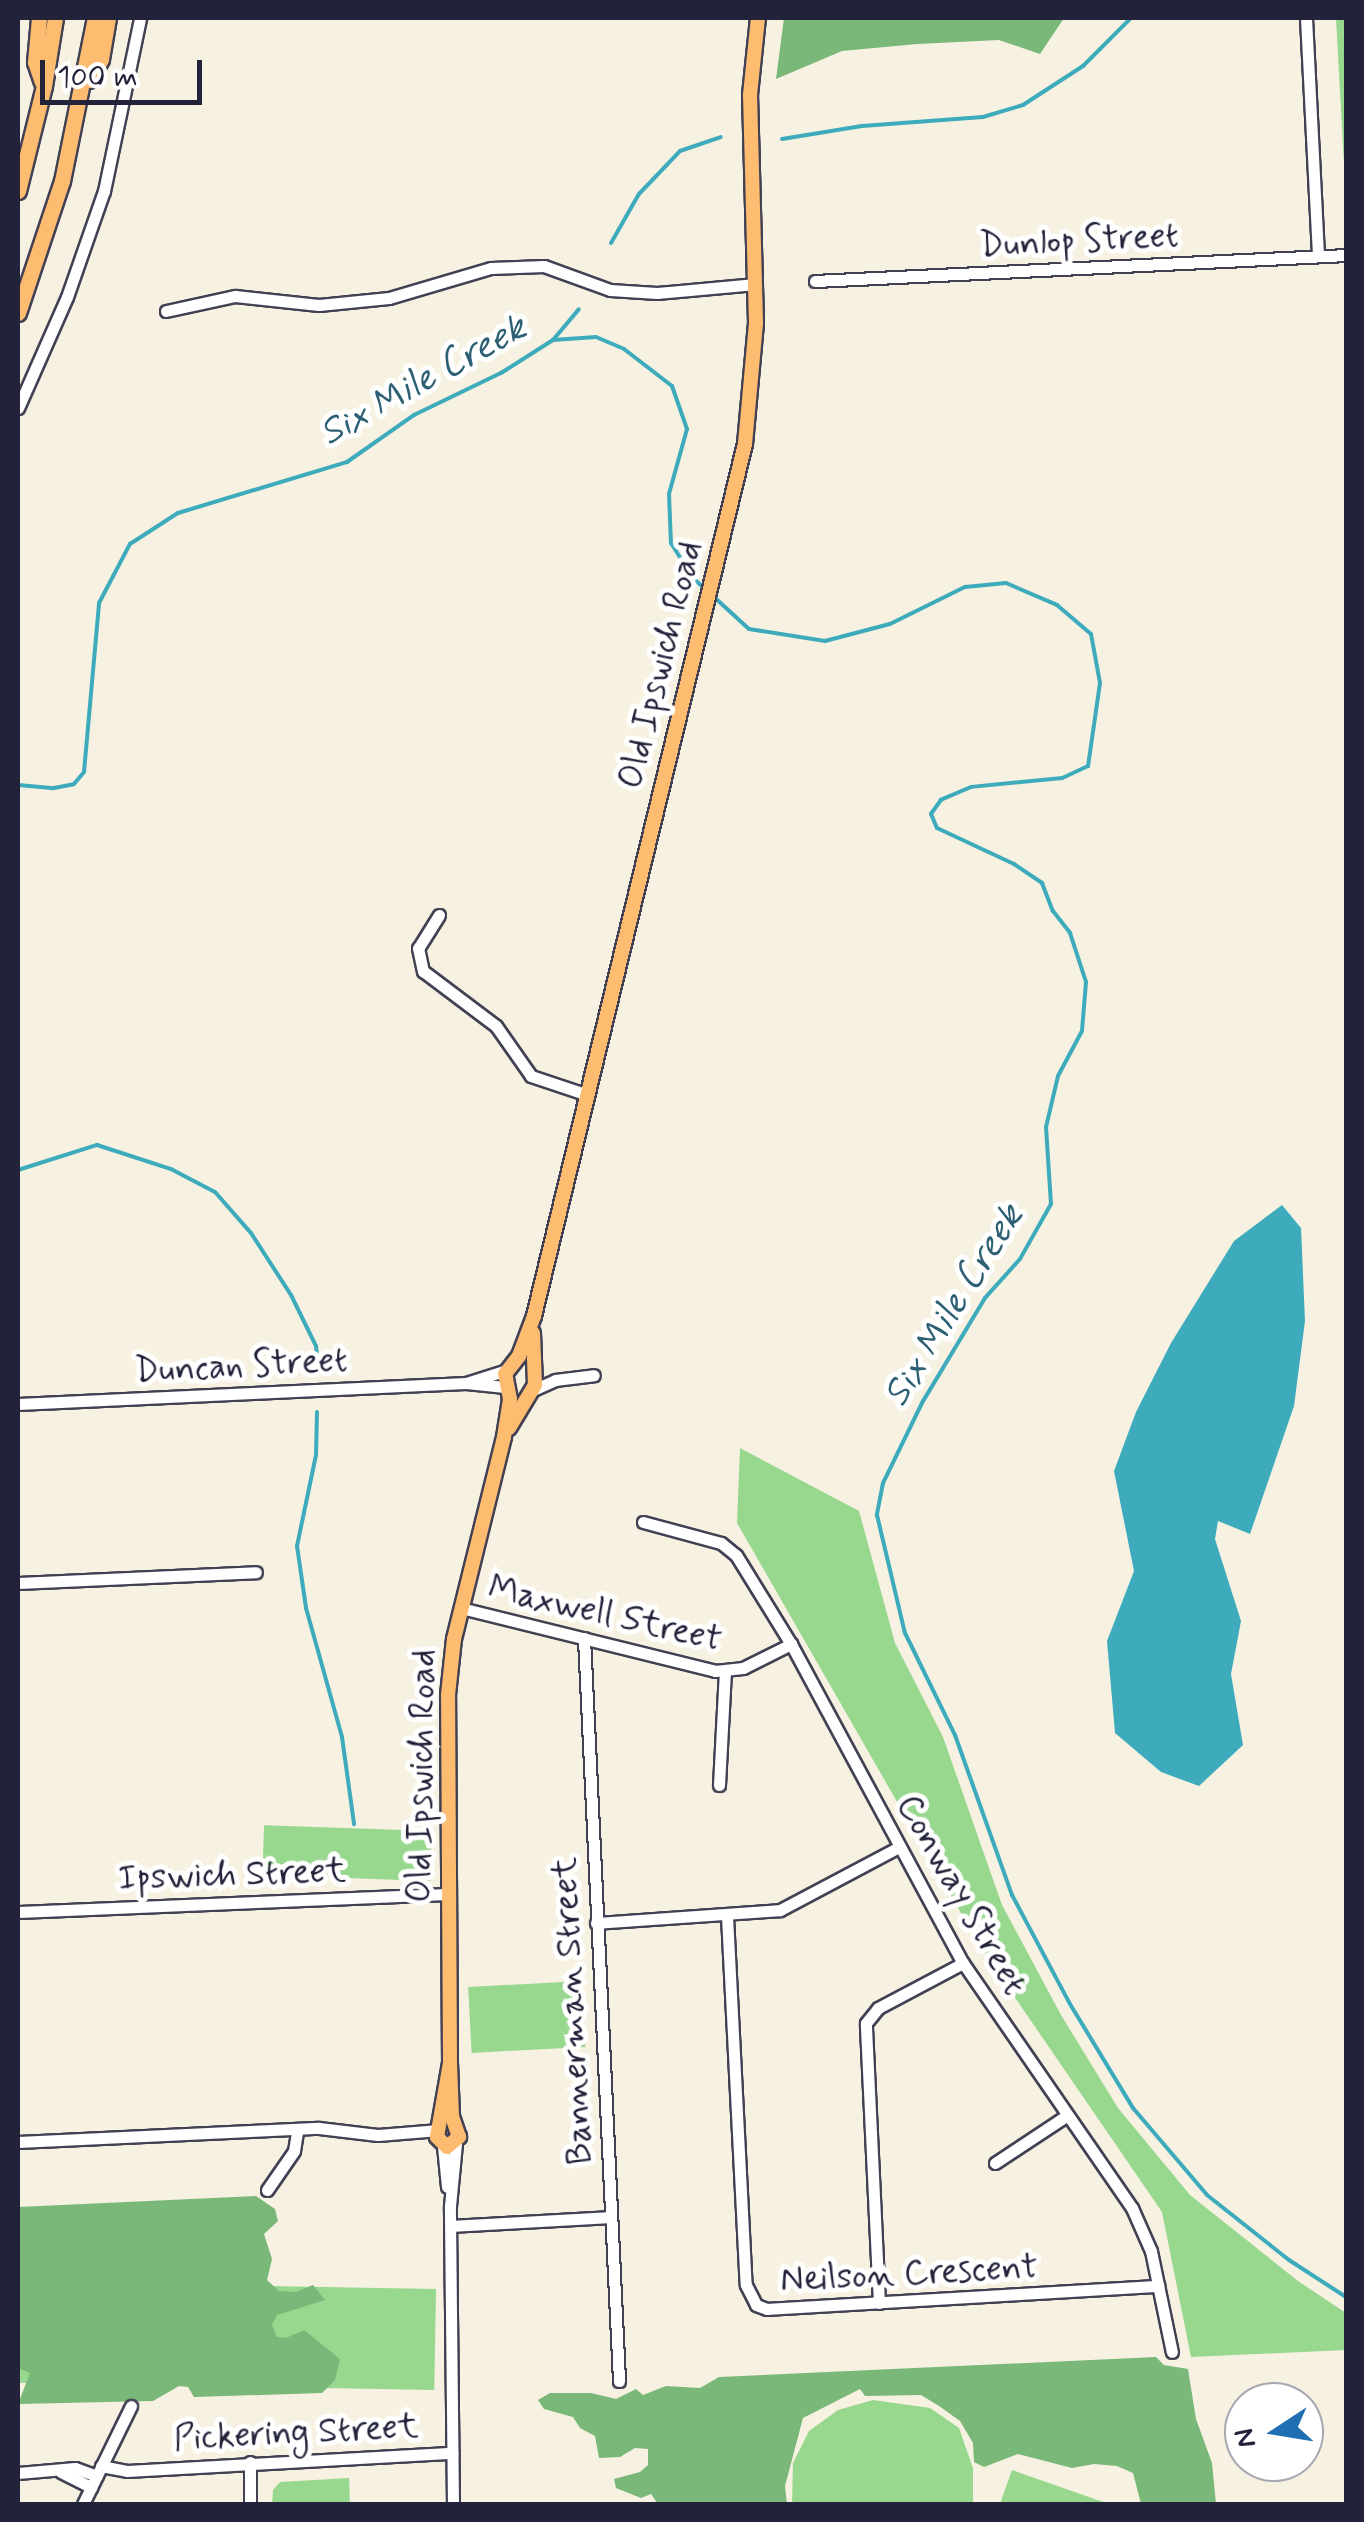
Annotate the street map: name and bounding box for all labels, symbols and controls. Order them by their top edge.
scale bar [45,40,208,102]
text: 100 m [57,58,138,97]
street label: Dunlop Street [975,215,1183,267]
water label: Six Mile Creek [310,304,536,458]
street label: Old Ipswich Road [610,535,712,795]
water label: Six Mile Creek [873,1195,1035,1417]
street label: Duncan Street [131,1339,351,1393]
street label: Maxwell Street [485,1567,725,1661]
street label: Old Ipswich Road [399,1647,445,1905]
street label: Conway Street [885,1785,1037,2005]
street label: Ipswich Street [117,1850,347,1900]
street label: Bannerman Street [544,1856,602,2166]
street label: Neilson Crescent [779,2246,1039,2302]
north arrow [1224,2382,1324,2482]
street label: Pickering Street [173,2406,419,2460]
text: N [1226,2425,1266,2451]

